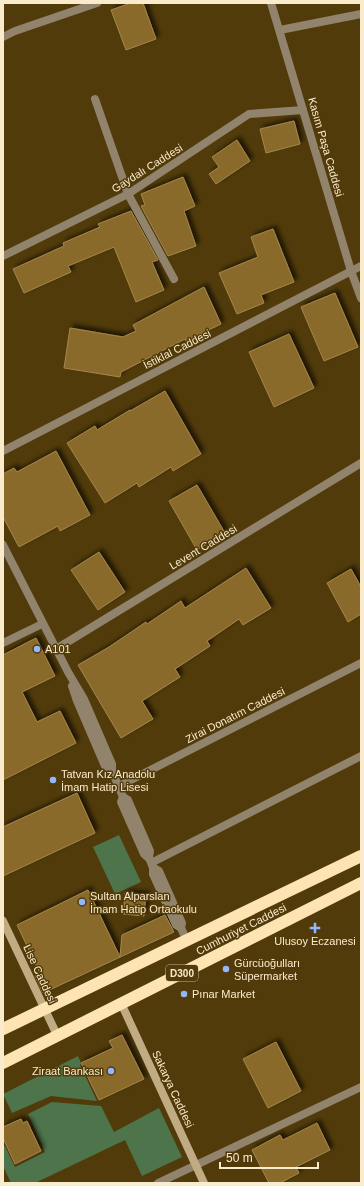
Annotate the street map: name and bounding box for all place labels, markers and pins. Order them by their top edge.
place label: A101 [45,643,71,655]
marker: A101 [32,644,42,654]
place label: Tatvan Kız Anadolu İmam Hatip Lisesi [61,768,155,793]
marker: Tatvan Kız Anadolu İmam Hatip Lisesi [48,775,58,785]
place label: Sultan Alparslan İmam Hatip Ortaokulu [90,890,197,915]
marker: Sultan Alparslan İmam Hatip Ortaokulu [77,897,87,907]
marker: Ulusoy Eczanesi [310,923,320,933]
place label: Ulusoy Eczanesi [274,935,356,947]
place label: Gürcüoğulları Süpermarket [234,957,300,982]
marker: Gürcüoğulları Süpermarket [221,964,231,974]
place label: Pınar Market [192,988,255,1000]
marker: Pınar Market [179,989,189,999]
place label: Ziraat Bankası [32,1065,103,1077]
marker: Ziraat Bankası [106,1066,116,1076]

